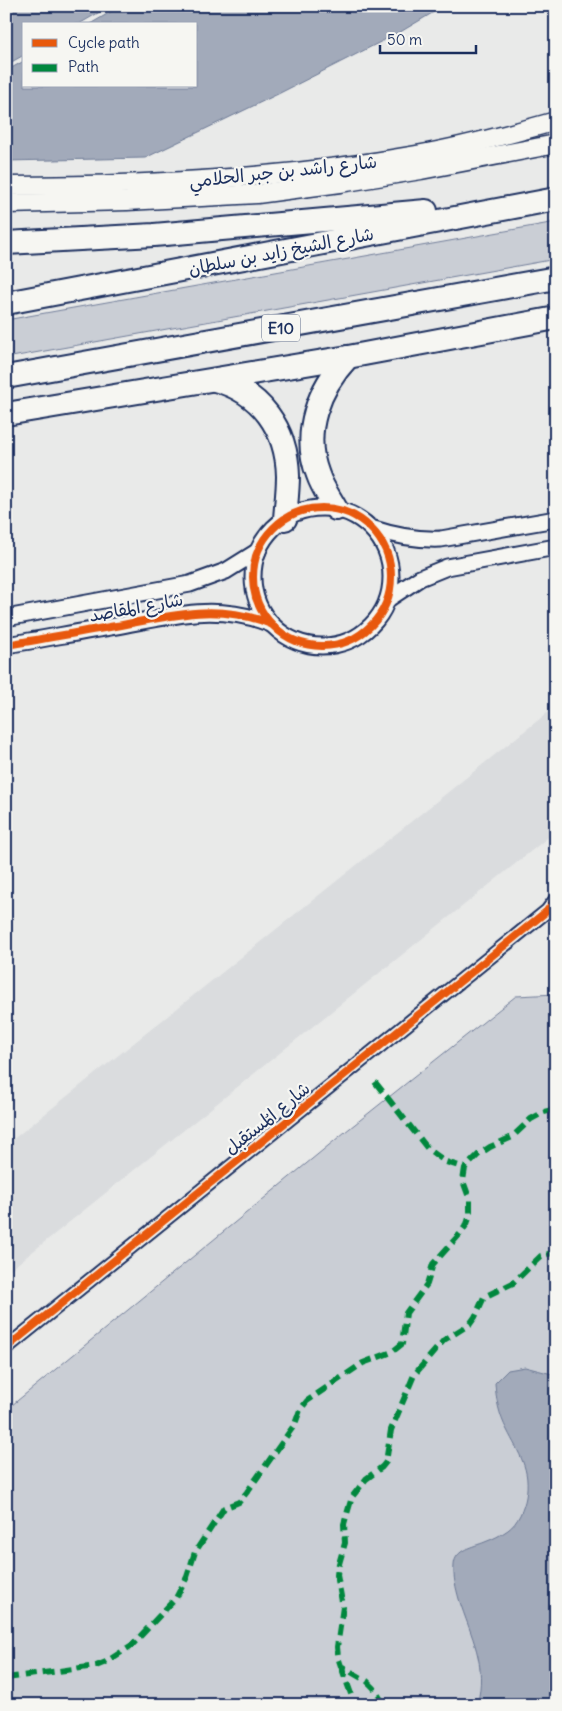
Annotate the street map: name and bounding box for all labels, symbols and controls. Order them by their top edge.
legend [22,22,198,88]
scale bar [380,22,476,54]
text: 50 m [387,30,422,49]
text: Cycle path [68,33,140,52]
text: Path [68,57,99,76]
street label: شارع راشد بن جبر الحلامي [188,150,379,197]
street label: شارع الشيخ زايد بن سلطان [186,222,376,281]
road number: E10 [262,314,300,342]
street label: شارع المقاصد [87,587,185,628]
street label: شارع المُستقبل [219,1076,315,1160]

